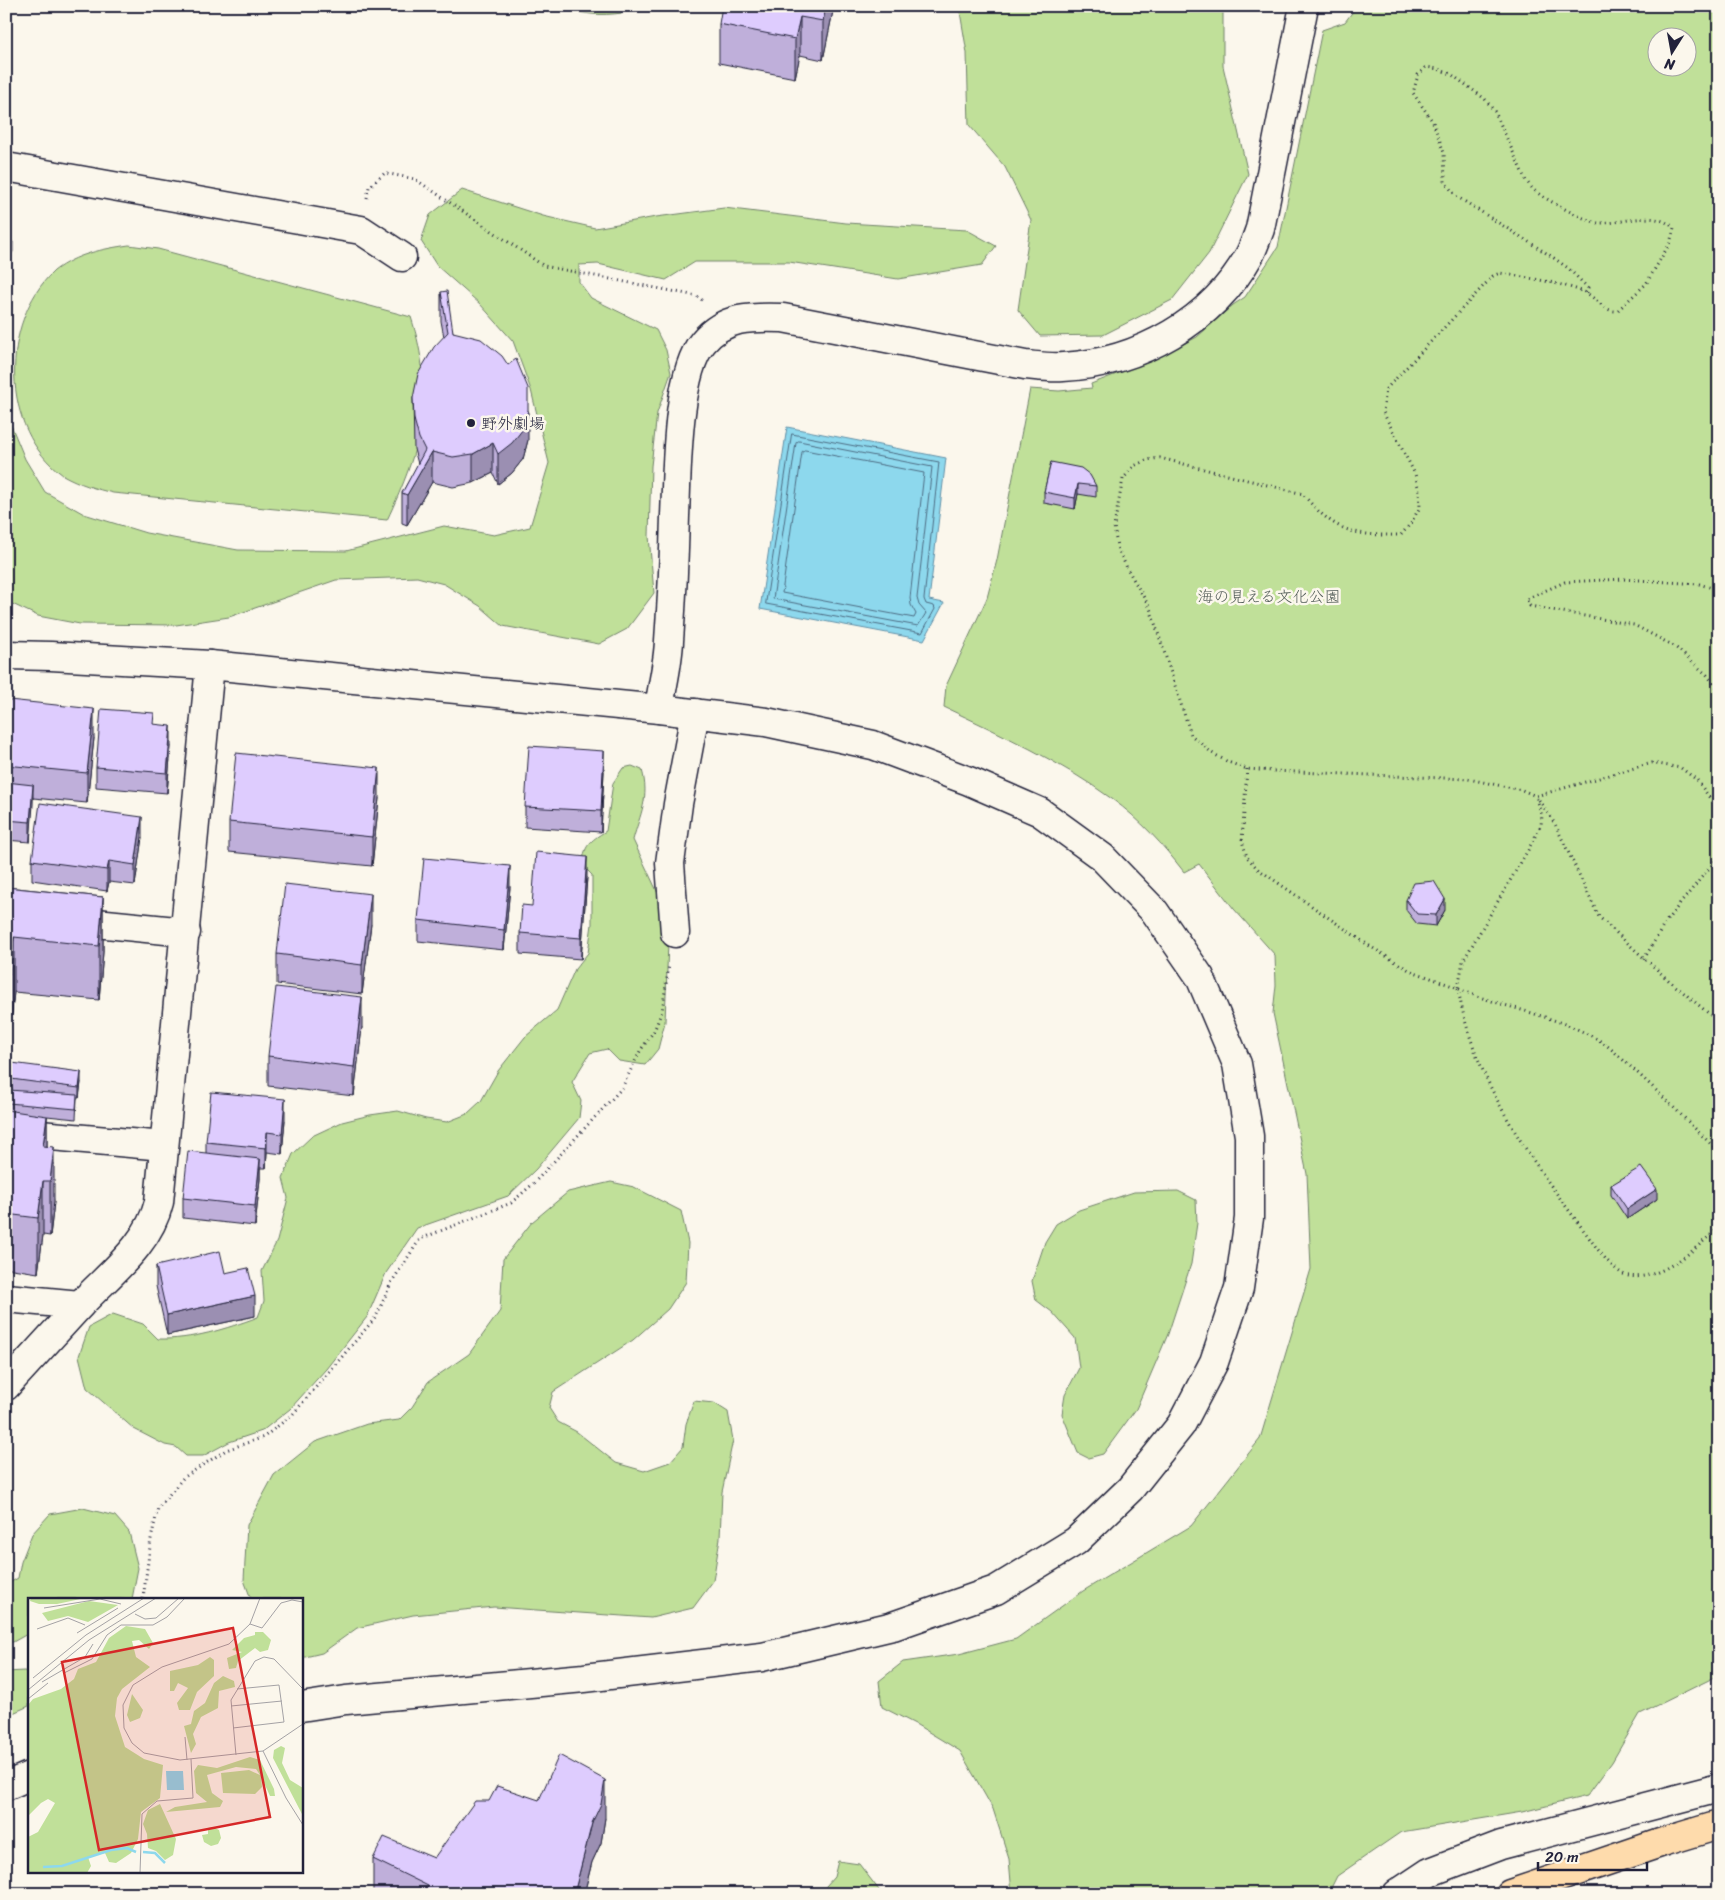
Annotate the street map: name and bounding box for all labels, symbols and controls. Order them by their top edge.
north arrow [1648,28,1698,78]
text: N [1662,51,1678,78]
place label: 野外劇場 [481,409,545,438]
marker: 野外劇場 [465,417,477,429]
park label: 海の見える文化公園 [1197,582,1341,611]
inset map [28,1598,302,1872]
scale bar [1538,1840,1646,1872]
text: 20 m [1545,1844,1579,1870]

